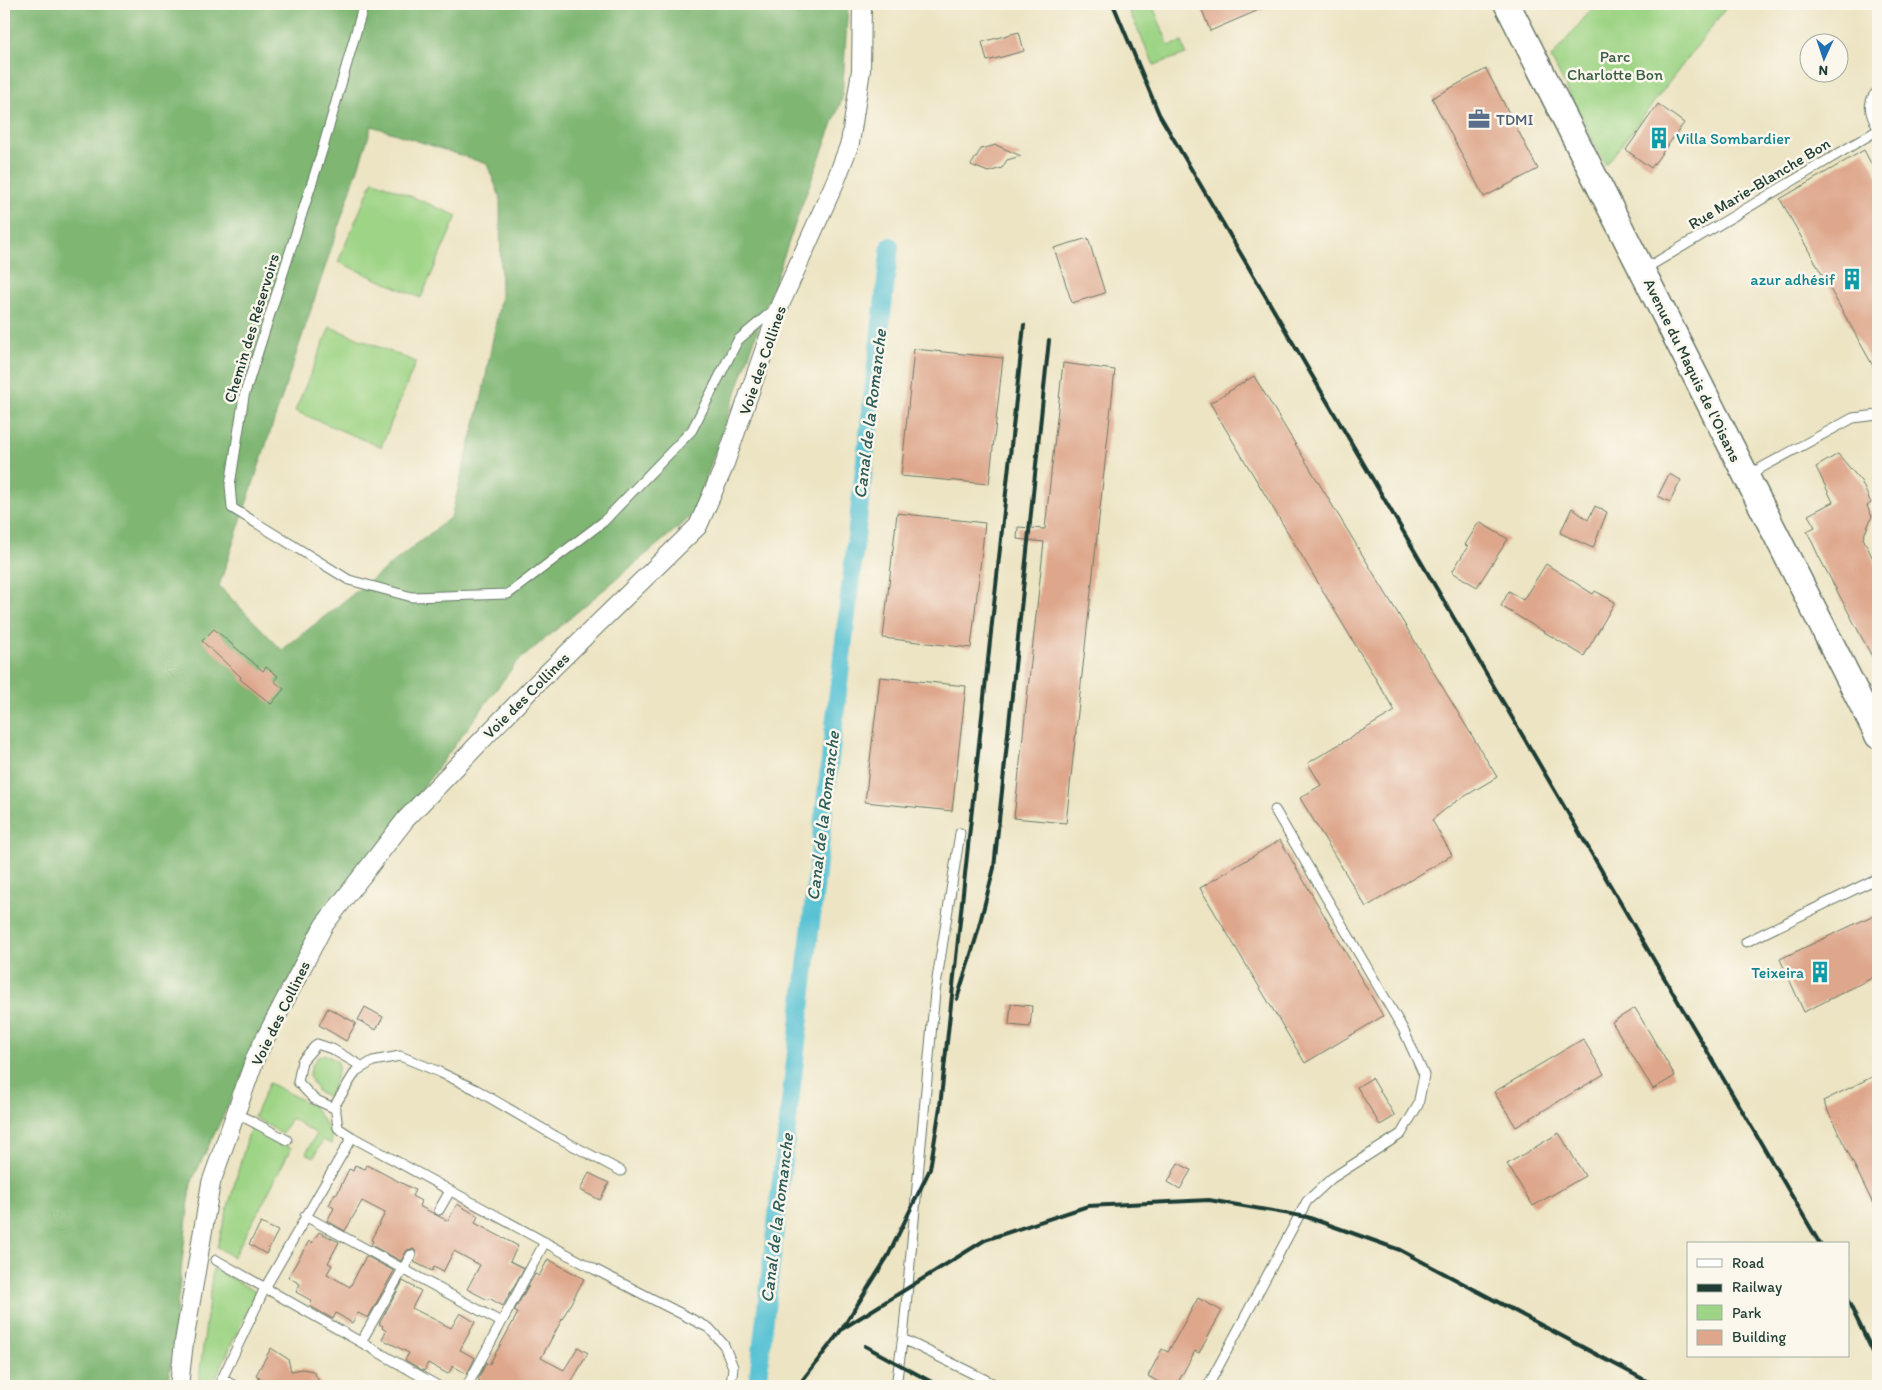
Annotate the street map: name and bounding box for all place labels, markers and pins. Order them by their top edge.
office icon: TDMI [1466,106,1492,132]
place label: TDMI [1496,110,1534,129]
building icon: Villa Sombardier [1646,125,1672,151]
place label: Villa Sombardier [1676,129,1791,148]
building icon: azur adhésif [1839,266,1865,292]
place label: azur adhésif [1750,270,1836,289]
building icon: Teixeira [1807,959,1833,985]
place label: Teixeira [1751,963,1804,982]

